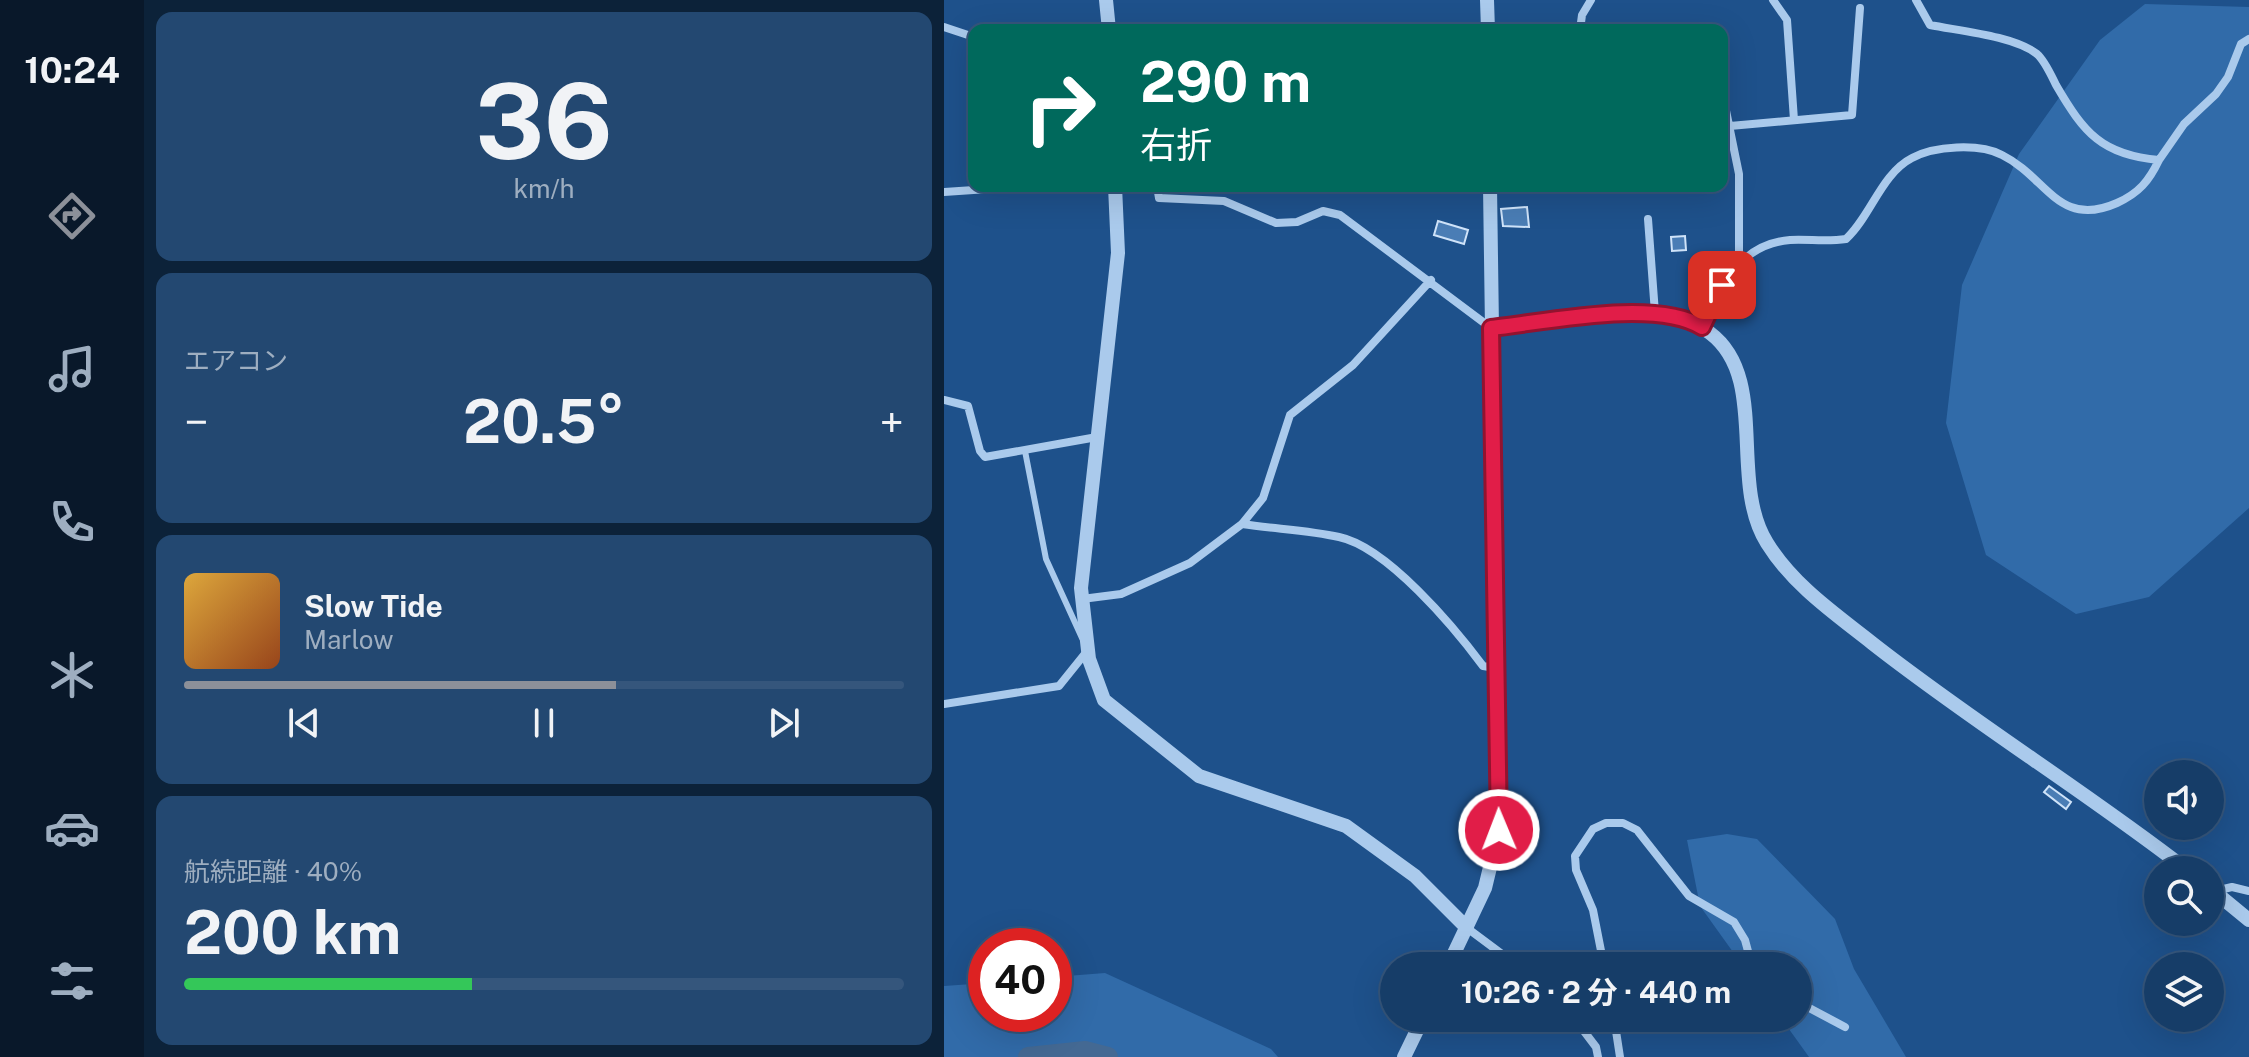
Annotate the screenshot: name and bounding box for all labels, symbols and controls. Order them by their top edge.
text: 10:24 [24,49,120,91]
text: 290 m [1140,49,1311,115]
icon: right [1008,56,1112,160]
text: 36 [475,60,613,182]
text: 右折 [1140,124,1212,166]
text: km/h [513,173,575,204]
icon: directions [44,188,100,244]
pin [1688,251,1756,319]
icon: arrive [1700,263,1744,307]
icon: music [44,341,100,397]
text: エアコン [184,345,288,376]
text: 20.5° [463,386,625,457]
text: − [184,396,208,448]
text: + [880,396,904,448]
icon: phone [44,494,100,550]
text: Slow Tide [304,588,443,624]
text: Marlow [304,624,394,655]
icon: climate [44,647,100,703]
icon: previous [282,701,326,745]
icon: pause [522,701,566,745]
icon: next [762,701,806,745]
map controls [2144,760,2224,1032]
button: sound [2144,760,2224,840]
position arrow [1457,788,1541,872]
icon: car [44,800,100,856]
text: 航続距離 · 40% [184,856,362,887]
button: search [2144,856,2224,936]
text: 200 km [184,897,401,968]
speed limit sign: 40 [968,928,1072,1032]
button: layers [2144,952,2224,1032]
icon: filters [44,953,100,1009]
text: 10:26 · 2 分 · 440 m [1461,974,1731,1010]

